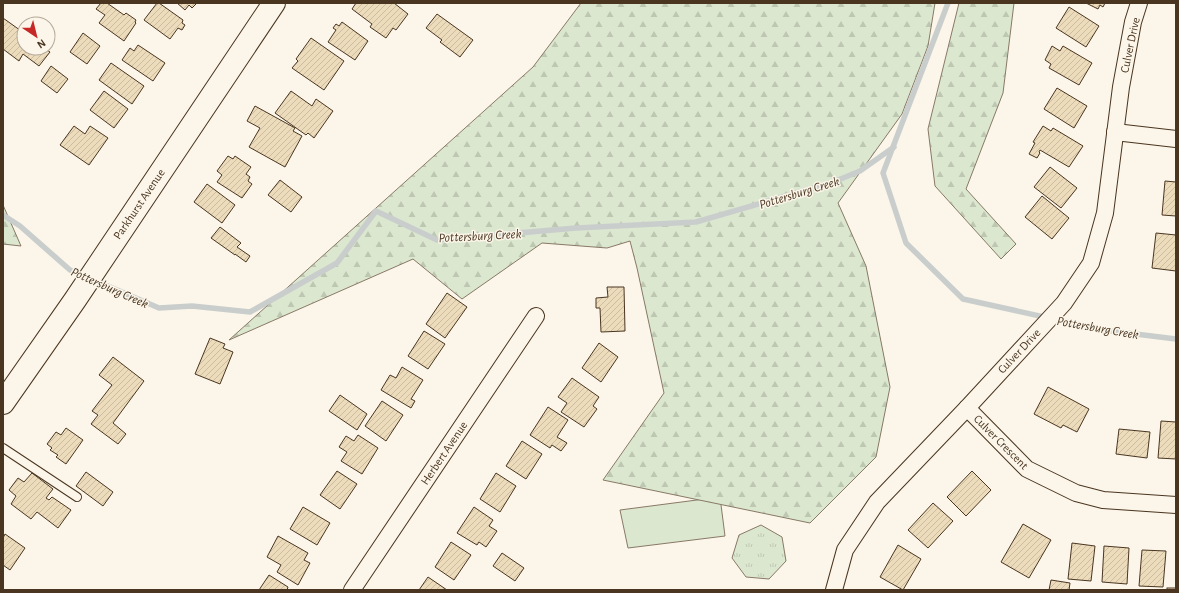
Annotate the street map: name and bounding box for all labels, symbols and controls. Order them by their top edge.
north arrow [16,16,56,56]
street label: Culver Drive [1118,16,1142,74]
text: N [35,37,48,50]
street label: Parkhurst Avenue [111,167,167,241]
water label: Pottersburg Creek [758,175,841,212]
water label: Pottersburg Creek [438,228,522,245]
water label: Pottersburg Creek [69,266,150,311]
water label: Pottersburg Creek [1056,315,1140,342]
street label: Culver Drive [995,326,1043,376]
street label: Culver Crescent [971,412,1031,472]
street label: Herbert Avenue [418,419,470,487]

